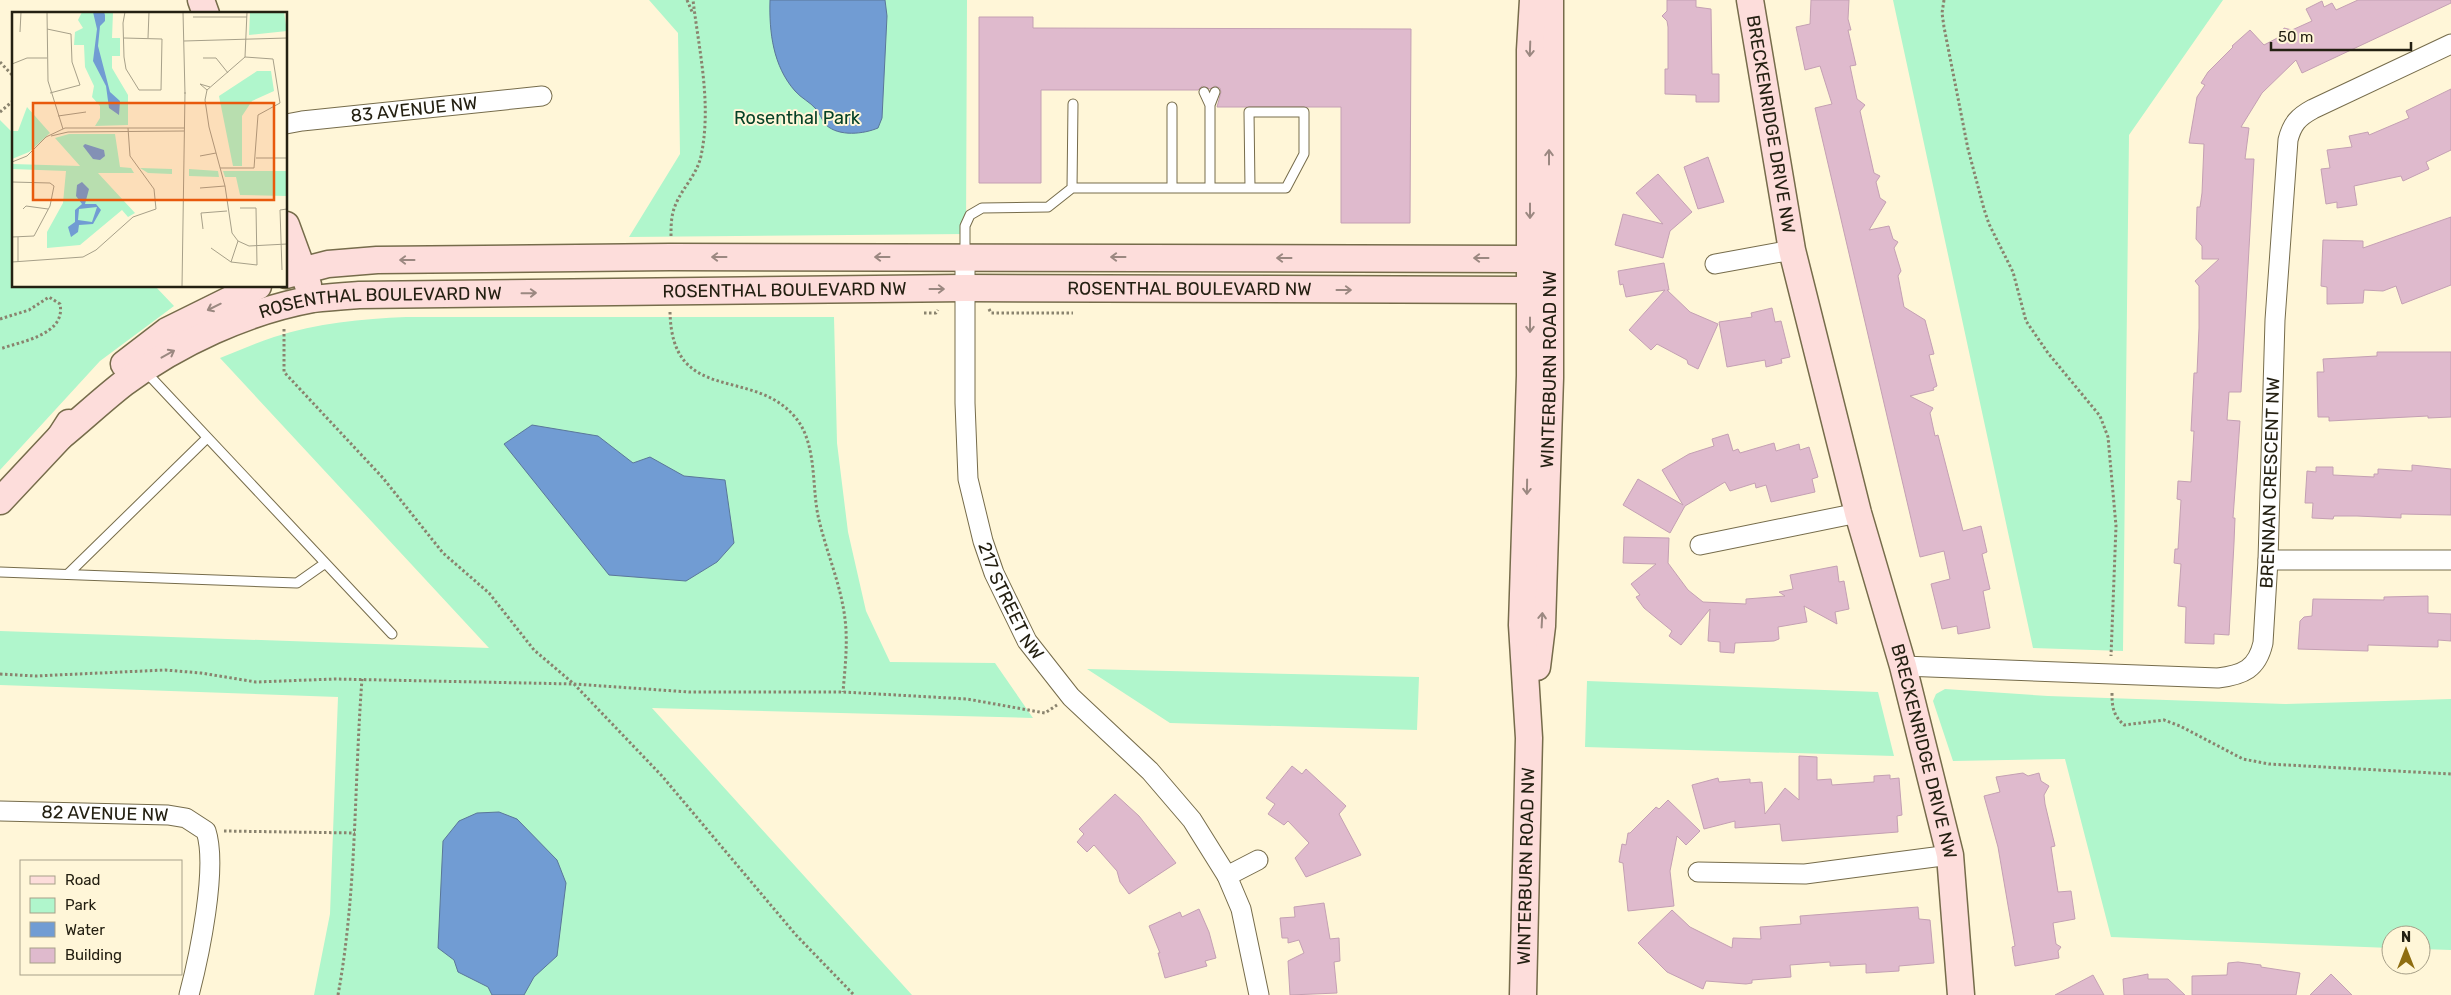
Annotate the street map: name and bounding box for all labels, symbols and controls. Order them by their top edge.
inset map [12,12,288,288]
street label: BRECKENRIDGE DRIVE NW [1742,14,1800,235]
scale bar [2271,20,2411,52]
text: 50 m [2278,28,2313,46]
one-way arrow [1526,40,1535,56]
street label: 83 AVENUE NW [350,92,479,127]
park label: Rosenthal Park [734,107,861,129]
one-way arrow [1544,150,1554,166]
one-way arrow [1525,202,1535,219]
one-way arrow [711,252,728,262]
one-way arrow [874,252,890,262]
one-way arrow [1110,252,1126,262]
one-way arrow [1276,253,1292,263]
one-way arrow [1474,253,1490,263]
one-way arrow [400,255,416,265]
street label: WINTERBURN ROAD NW [1536,270,1561,469]
street label: ROSENTHAL BOULEVARD NW [1067,277,1312,300]
street label: ROSENTHAL BOULEVARD NW [662,278,907,302]
street label: ROSENTHAL BOULEVARD NW [256,282,502,323]
one-way arrow [928,284,945,294]
one-way arrow [1336,285,1352,295]
one-way arrow [521,288,537,298]
one-way arrow [207,303,222,312]
one-way arrow [1525,316,1535,333]
one-way arrow [160,349,175,359]
street label: BRENNAN CRESCENT NW [2255,377,2284,589]
one-way arrow [1523,479,1532,495]
street label: 217 STREET NW [973,539,1049,664]
one-way arrow [1537,612,1547,628]
street label: BRECKENRIDGE DRIVE NW [1886,641,1962,861]
street label: WINTERBURN ROAD NW [1513,767,1539,965]
street label: 82 AVENUE NW [41,801,169,826]
legend [20,860,182,975]
text: Road [65,871,101,889]
text: Park [65,896,96,914]
text: Water [65,921,105,939]
north arrow [2381,925,2431,975]
text: N [2401,929,2411,946]
text: Building [65,946,122,964]

